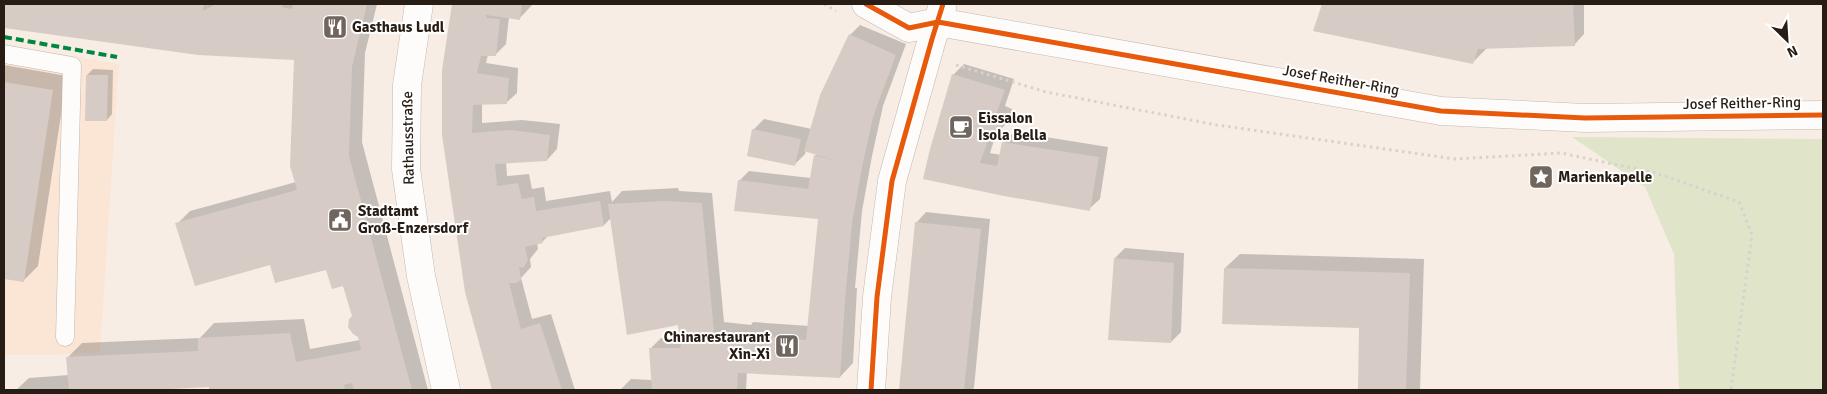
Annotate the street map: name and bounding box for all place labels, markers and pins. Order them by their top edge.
restaurant icon: Gasthaus Ludl [322,14,348,40]
place label: Gasthaus Ludl [352,18,445,36]
place label: Eissalon Isola Bella [978,109,1047,144]
cafe icon: Eissalon Isola Bella [948,114,974,140]
place icon: Marienkapelle [1528,164,1554,190]
place label: Marienkapelle [1558,168,1652,186]
place label: Stadtamt Groß-Enzersdorf [358,202,470,237]
public building icon: Stadtamt Groß-Enzersdorf [327,207,353,233]
place label: Chinarestaurant Xin-Xi [664,328,770,363]
restaurant icon: Chinarestaurant Xin-Xi [774,333,800,359]

